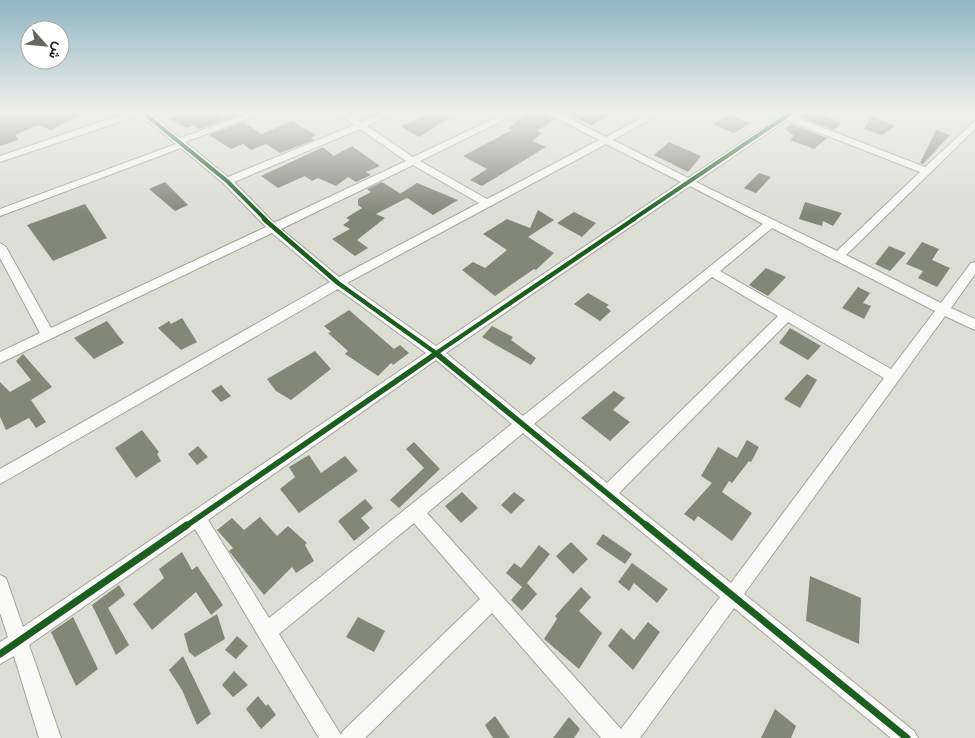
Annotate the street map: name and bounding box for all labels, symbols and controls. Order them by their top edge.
north arrow [20,20,70,70]
text: ش [45,39,68,63]

